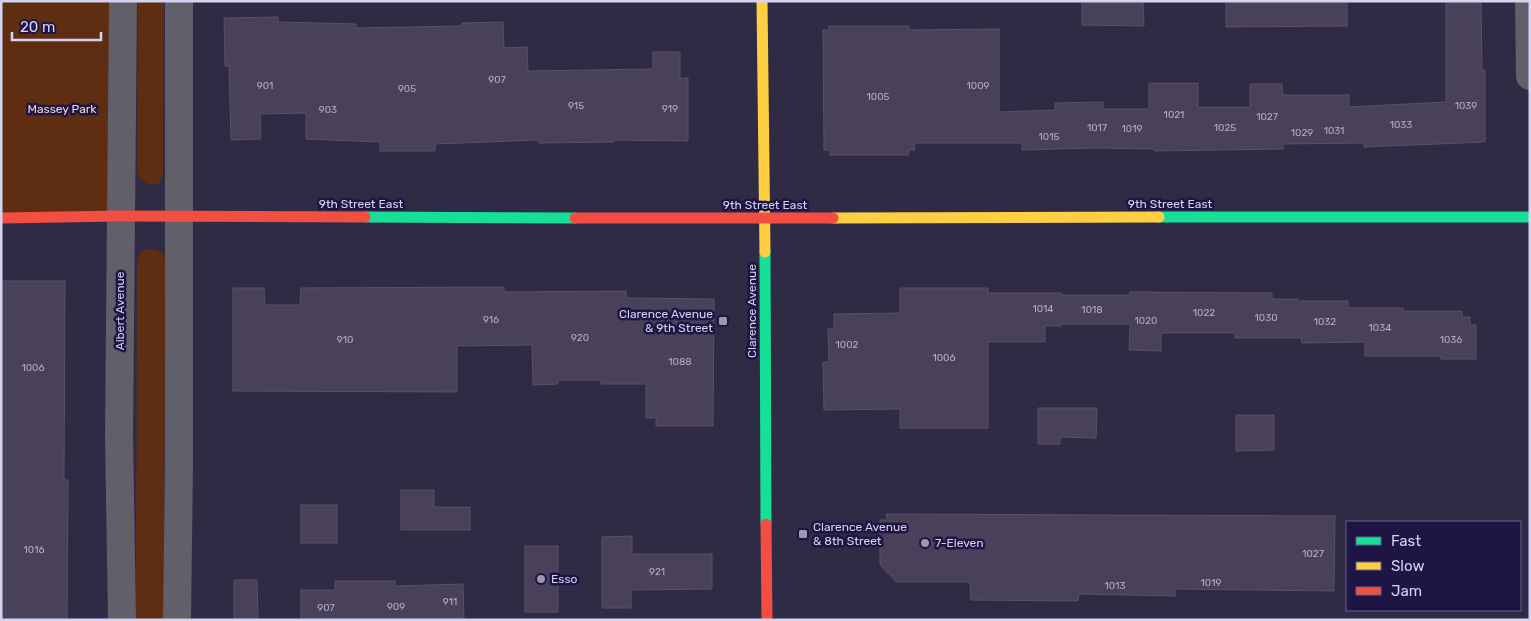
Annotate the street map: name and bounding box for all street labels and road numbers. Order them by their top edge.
street label: 9th Street East [319,197,404,211]
street label: 9th Street East [1128,197,1213,211]
street label: 9th Street East [723,198,808,212]
street label: Clarence Avenue [745,264,759,358]
street label: Albert Avenue [113,271,127,350]

